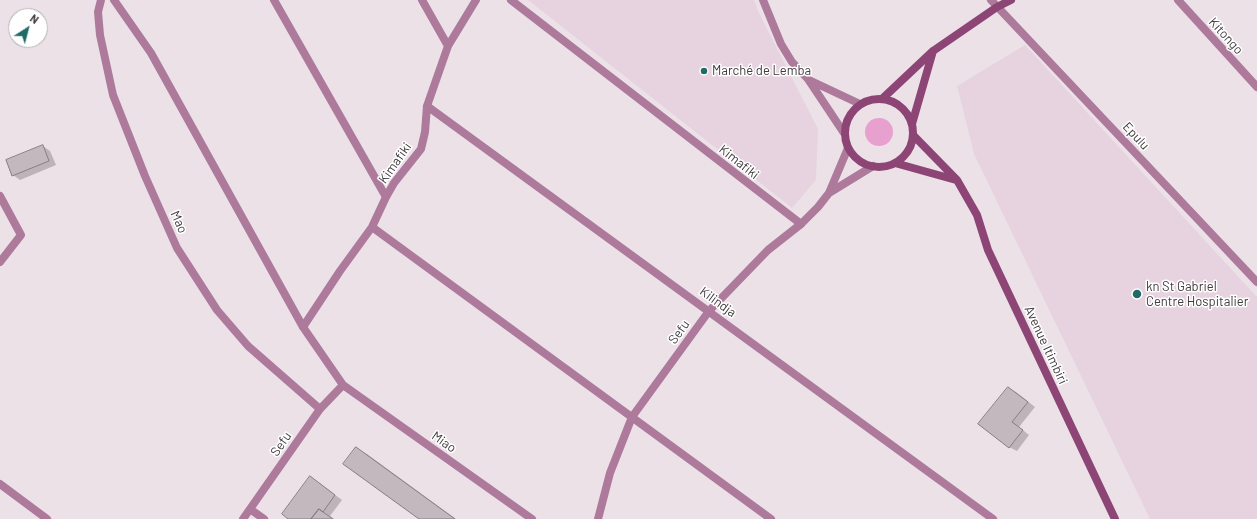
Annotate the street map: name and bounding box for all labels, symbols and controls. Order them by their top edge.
north arrow [8,8,48,48]
text: N [28,11,42,26]
street label: Kitongo [1206,14,1246,58]
place label: Marché de Lemba [712,63,811,79]
marker: Marché de Lemba [699,66,709,76]
street label: Epulu [1119,119,1153,153]
street label: Kimafiki [375,140,415,186]
street label: Kimafiki [716,142,762,182]
street label: Mao [167,208,191,236]
place label: kn St Gabriel Centre Hospitalier [1146,279,1248,310]
street label: Kilindja [697,284,739,320]
marker: kn St Gabriel Centre Hospitalier [1131,288,1143,300]
street label: Avenue Itimbiri [1021,303,1071,387]
street label: Sefu [665,317,693,347]
street label: Miao [429,428,459,456]
street label: Sefu [267,429,295,459]

